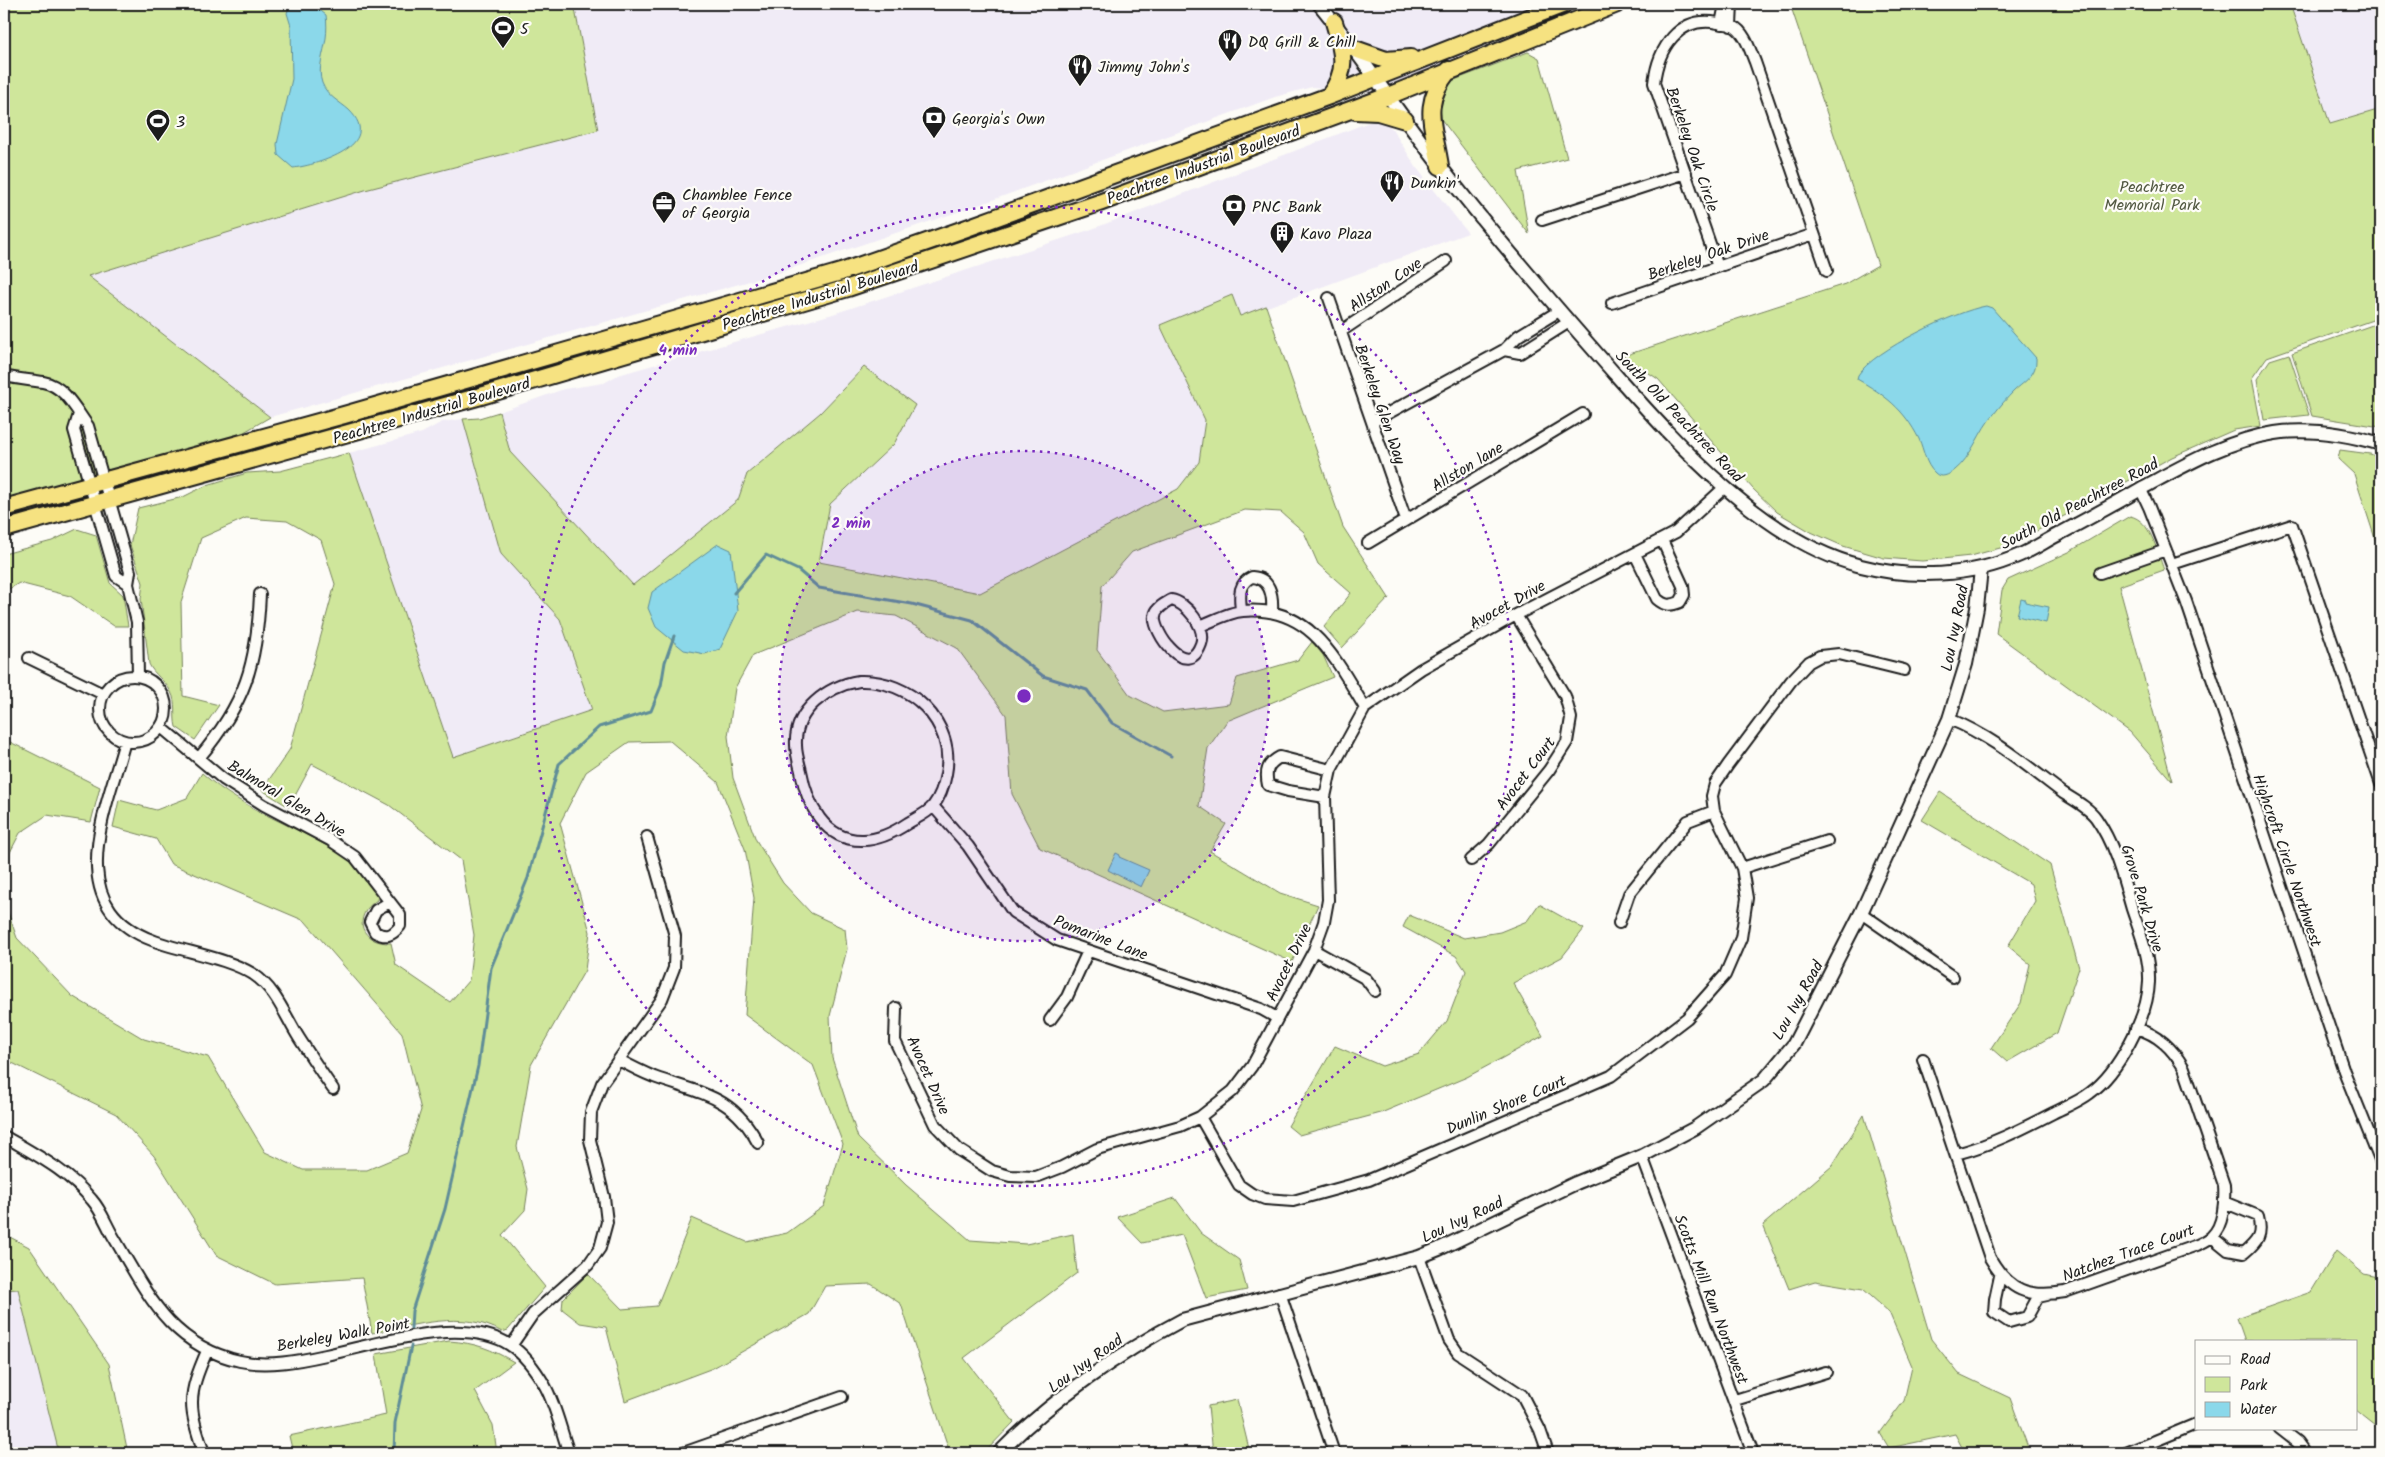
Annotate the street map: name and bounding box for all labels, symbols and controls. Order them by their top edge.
sports icon: 5 [490,15,516,49]
place label: 5 [520,17,530,42]
restaurant icon: DQ Grill & Chill [1217,28,1243,62]
place label: DQ Grill & Chill [1248,30,1356,55]
restaurant icon: Jimmy John's [1067,53,1093,87]
place label: Jimmy John's [1098,55,1190,80]
street label: Berkeley Oak Circle [1659,84,1725,215]
bank icon: Georgia's Own [921,105,947,139]
place label: Georgia's Own [952,107,1045,132]
sports icon: 3 [145,108,171,142]
place label: 3 [176,110,185,135]
street label: Peachtree Industrial Boulevard [1103,118,1305,212]
restaurant icon: Dunkin' [1379,169,1405,203]
place label: Dunkin' [1410,171,1459,196]
park label: Peachtree Memorial Park [2104,175,2200,218]
place label: Chamblee Fence of Georgia [682,183,792,226]
office icon: Chamblee Fence of Georgia [651,190,677,224]
bank icon: PNC Bank [1221,193,1247,227]
place label: PNC Bank [1252,195,1322,220]
building icon: Kavo Plaza [1269,220,1295,254]
place label: Kavo Plaza [1300,222,1372,247]
street label: Berkeley Oak Drive [1644,223,1773,288]
street label: Allston Cove [1344,252,1427,319]
street label: Peachtree Industrial Boulevard [719,254,923,338]
text: 4 min [659,339,697,363]
street label: Berkeley Glen Way [1347,341,1412,468]
street label: South Old Peachtree Road [1609,345,1750,490]
street label: Peachtree Industrial Boulevard [330,371,534,452]
street label: Allston lane [1427,436,1508,499]
street label: South Old Peachtree Road [1996,451,2164,557]
text: 2 min [831,512,871,536]
street label: Avocet Drive [1465,574,1551,637]
street label: Lou Ivy Road [1935,582,1976,674]
centre of rings [1015,687,1033,705]
street label: Avocet Court [1490,731,1563,816]
street label: Balmoral Glen Drive [222,754,350,844]
street label: Highcroft Circle Northwest [2245,771,2328,951]
street label: Grove Park Drive [2113,841,2170,955]
street label: Pomarine Lane [1050,909,1151,968]
street label: Avocet Drive [1260,919,1319,1006]
street label: Lou Ivy Road [1766,955,1831,1045]
street label: Avocet Drive [899,1032,956,1119]
street label: Dunlin Shore Court [1443,1068,1571,1142]
street label: Lou Ivy Road [1418,1190,1509,1250]
street label: Scotts Mill Run Northwest [1667,1211,1755,1389]
street label: Natchez Trace Court [2059,1218,2199,1289]
street label: Berkeley Walk Point [275,1311,413,1359]
street label: Lou Ivy Road [1043,1328,1130,1400]
legend [2195,1340,2358,1430]
text: Road [2240,1348,2271,1372]
text: Park [2240,1374,2268,1398]
text: Water [2240,1398,2277,1422]

